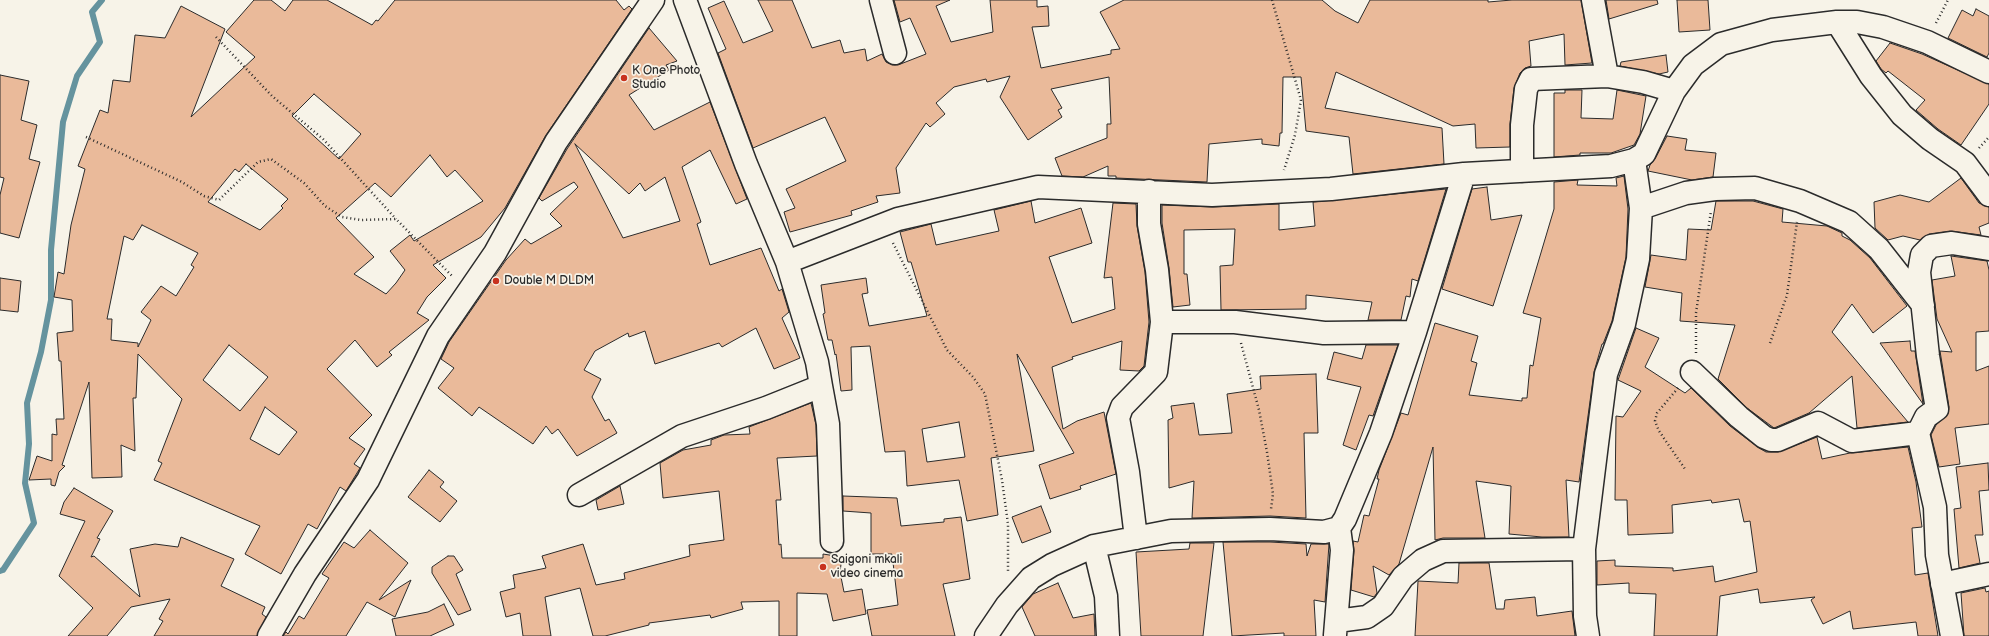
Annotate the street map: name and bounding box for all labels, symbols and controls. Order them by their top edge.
place label: K One Photo Studio [632,64,700,92]
marker: K One Photo Studio [619,73,629,83]
place label: Double M DLDM [504,274,594,288]
marker: Double M DLDM [491,276,501,286]
place label: Saigoni mkali video cinema [831,553,903,581]
marker: Saigoni mkali video cinema [818,562,828,572]

